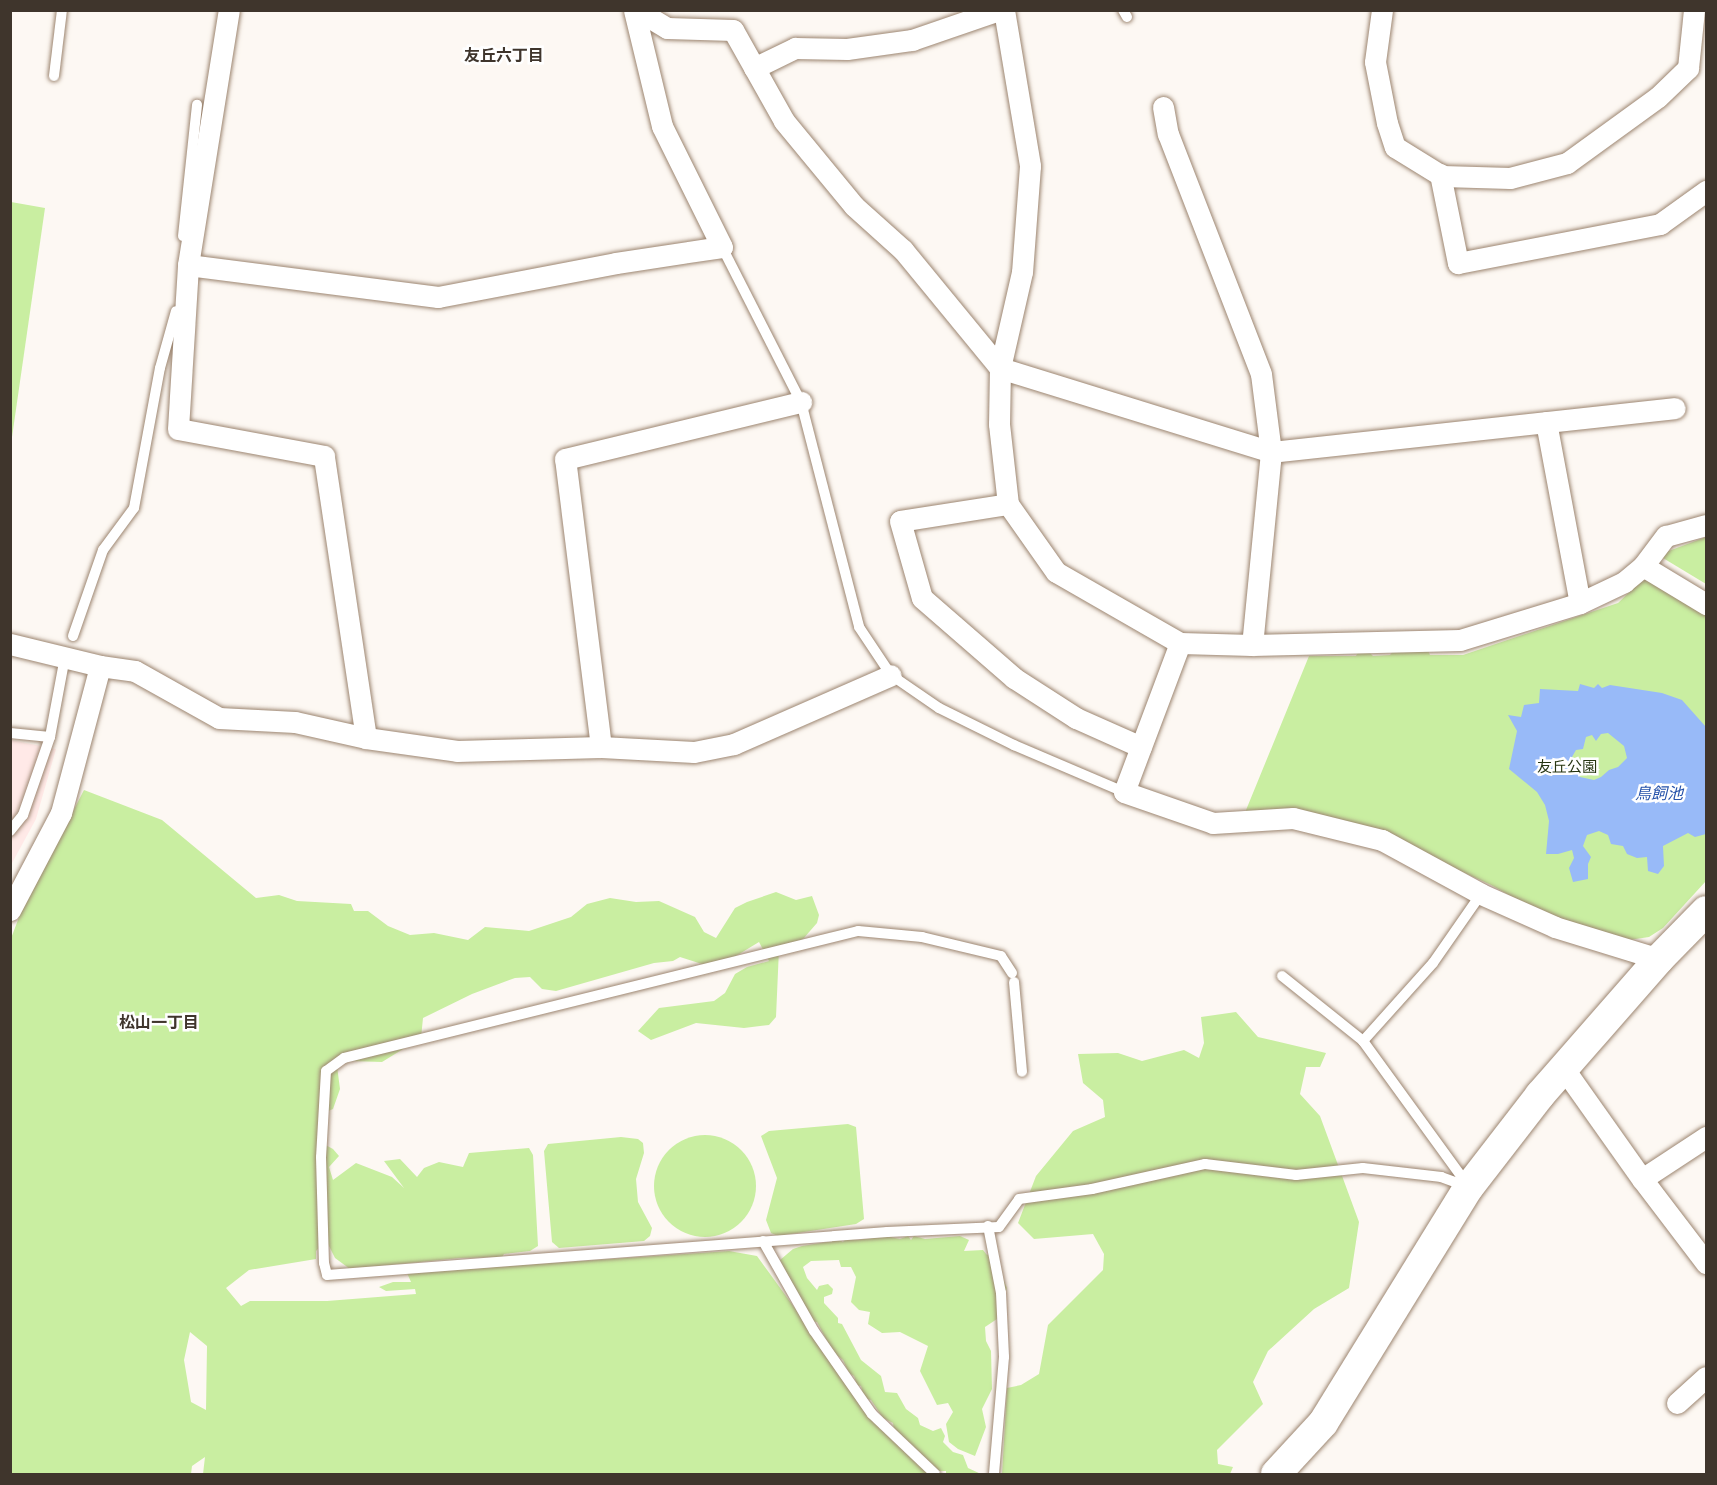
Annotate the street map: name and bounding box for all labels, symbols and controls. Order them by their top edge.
district label: 友丘六丁目 [464,46,544,66]
park label: 友丘公園 [1537,759,1597,777]
water label: 鳥飼池 [1635,784,1683,804]
district label: 松山一丁目 [119,1013,199,1033]

